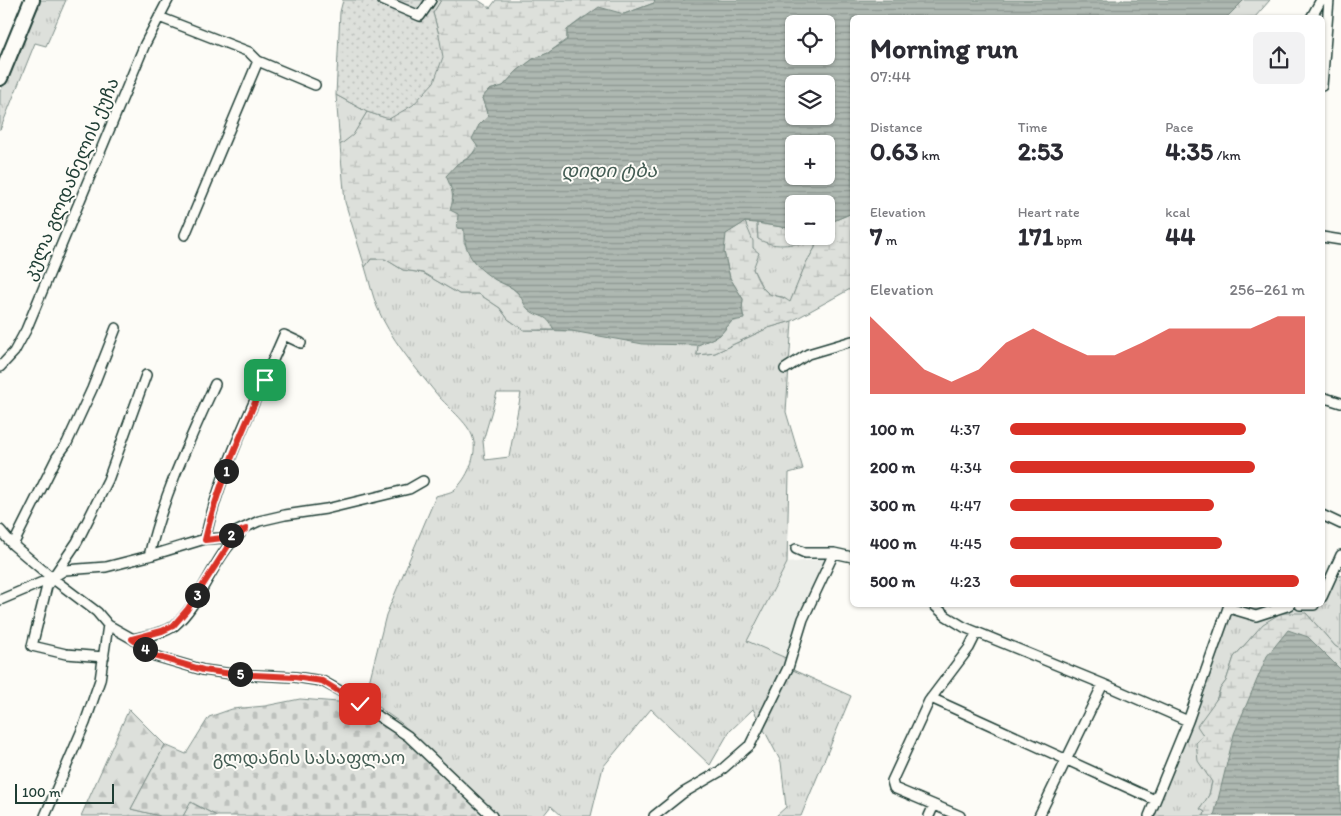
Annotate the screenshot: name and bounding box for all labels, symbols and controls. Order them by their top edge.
map controls [785,15,835,245]
button: locate [785,15,835,65]
text: Morning run [870,31,1018,65]
button: share [1253,32,1305,84]
text: 07:44 [870,67,911,86]
street label: კულა გლდანელის ქუჩა [18,74,124,284]
button: layers [785,75,835,125]
text: Distance [870,119,922,136]
text: Time [1018,119,1048,136]
text: Pace [1165,119,1193,136]
button: + [785,135,835,185]
text: 0.63 [870,136,918,166]
text: 2:53 [1018,136,1064,166]
text: 4:35 [1165,136,1213,166]
text: km [918,147,940,164]
text: /km [1213,147,1241,164]
water label: დიდი ტბა [561,159,658,182]
button: − [785,195,835,245]
text: Elevation [870,204,926,221]
text: Heart rate [1018,204,1080,221]
text: kcal [1165,204,1190,221]
text: 7 [870,221,882,251]
text: 171 [1018,221,1053,251]
text: 44 [1165,221,1195,251]
text: m [882,232,897,249]
text: bpm [1053,232,1082,249]
text: Elevation [870,280,934,299]
text: 256–261 m [1229,280,1305,299]
pin [244,359,286,401]
icon: arrive [251,366,279,394]
text: 100 m [870,420,914,439]
text: 4:37 [950,420,980,439]
pin: 1 [214,458,238,484]
text: 200 m [870,458,915,477]
text: 4:34 [950,458,982,477]
text: 1 [223,463,230,480]
text: 300 m [870,496,916,515]
text: 4:47 [950,496,981,515]
pin: 2 [218,522,244,548]
text: 2 [228,527,235,544]
text: 400 m [870,534,916,553]
text: 4:45 [950,534,982,553]
text: 500 m [870,572,915,591]
text: 4:23 [950,572,981,591]
pin: 3 [184,582,210,608]
text: 3 [194,587,201,604]
pin: 4 [132,636,158,662]
text: 4 [141,641,150,658]
pin: 5 [228,662,252,686]
text: 5 [237,666,244,683]
pin [339,683,381,725]
icon: check [346,690,374,718]
park label: გლდანის სასაფლაო [213,747,405,769]
scale bar [15,781,114,804]
text: 100 m [22,784,61,801]

